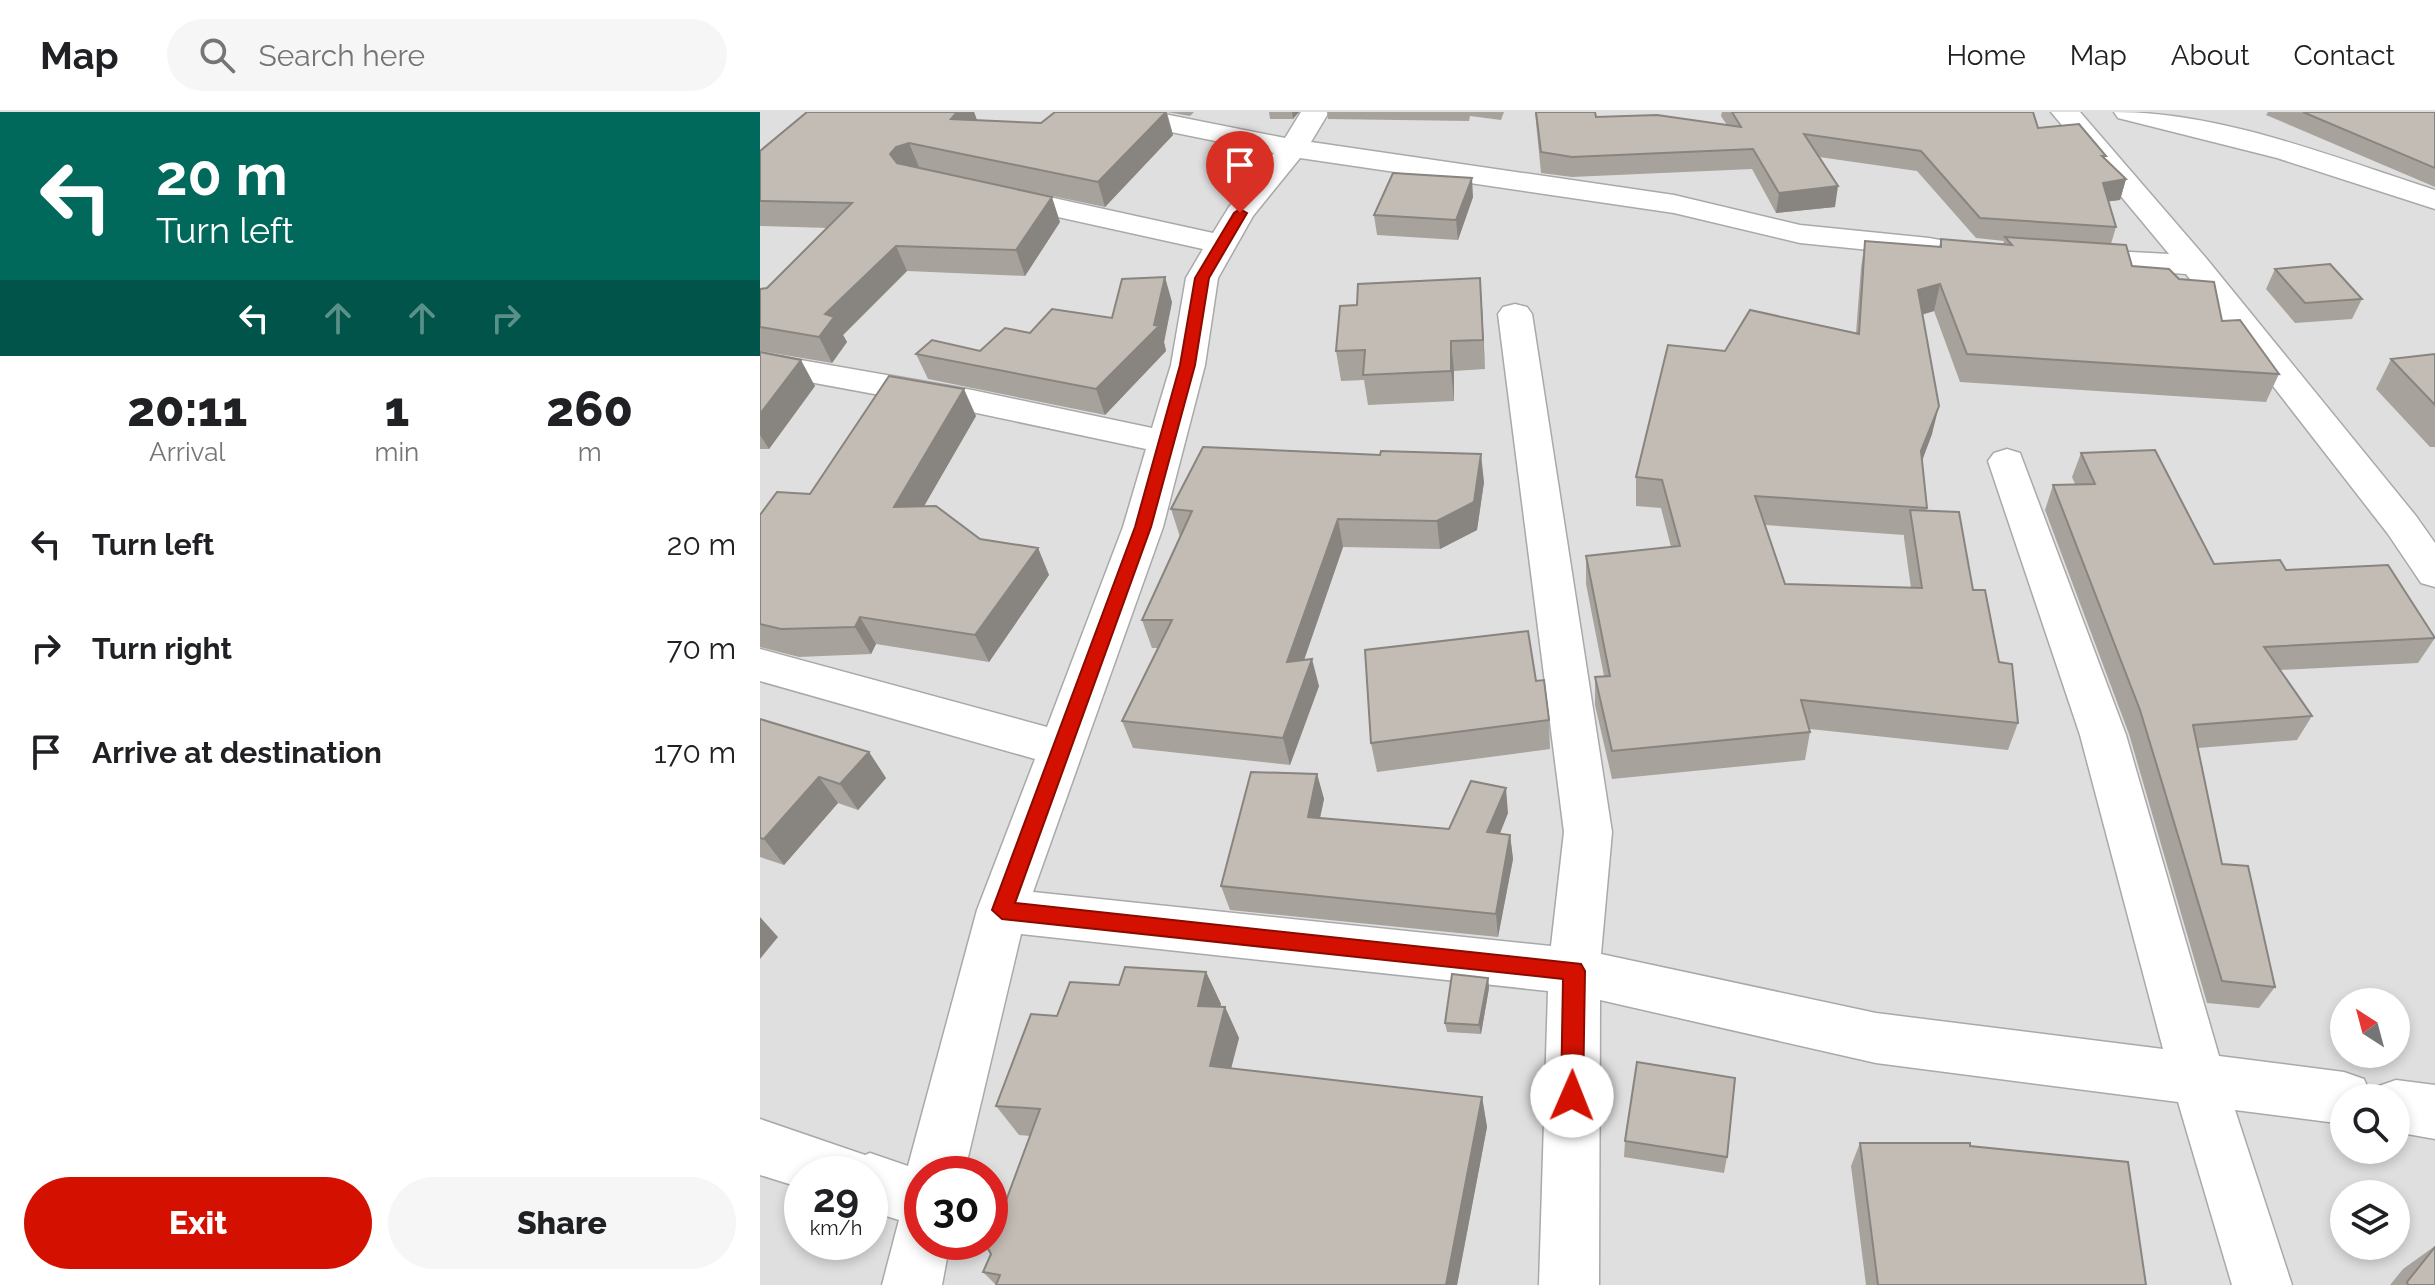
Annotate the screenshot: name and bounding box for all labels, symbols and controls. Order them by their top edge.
search box [167,19,727,91]
text: Map [40,33,119,78]
icon: search [195,33,239,77]
text: Search here [259,38,425,73]
text: Home [1946,39,2026,72]
text: Map [2070,39,2127,72]
text: About [2171,39,2250,72]
text: Contact [2294,39,2395,72]
pin [1206,131,1274,213]
text: 20 m [156,142,288,208]
icon: arrive [1218,143,1262,187]
icon: left [24,144,128,248]
text: Turn left [156,209,294,251]
icon: left [232,296,276,340]
icon: ahead [316,296,360,340]
icon: ahead [400,296,444,340]
icon: right [484,296,528,340]
text: 20:11 [127,381,247,437]
text: 1 [384,381,409,437]
text: 260 [546,381,633,437]
text: Arrival [149,437,225,467]
text: min [374,437,419,467]
text: m [578,437,602,467]
icon: left [24,522,68,566]
text: Turn left [92,527,214,562]
text: 20 m [667,527,736,562]
icon: right [24,626,68,670]
text: Turn right [92,631,232,666]
text: 70 m [666,631,736,666]
icon: arrive [24,730,68,774]
text: Arrive at destination [92,735,382,770]
text: 170 m [654,735,736,770]
north arrow [2330,988,2410,1068]
map controls [2330,988,2410,1260]
position arrow [1530,1054,1614,1138]
button: search [2330,1084,2410,1164]
speed limit sign: 30 [904,1156,1008,1260]
text: 29 [813,1174,859,1221]
button: Exit [24,1177,372,1269]
button: Share [388,1177,736,1269]
button: layers [2330,1180,2410,1260]
text: km/h [810,1216,862,1240]

